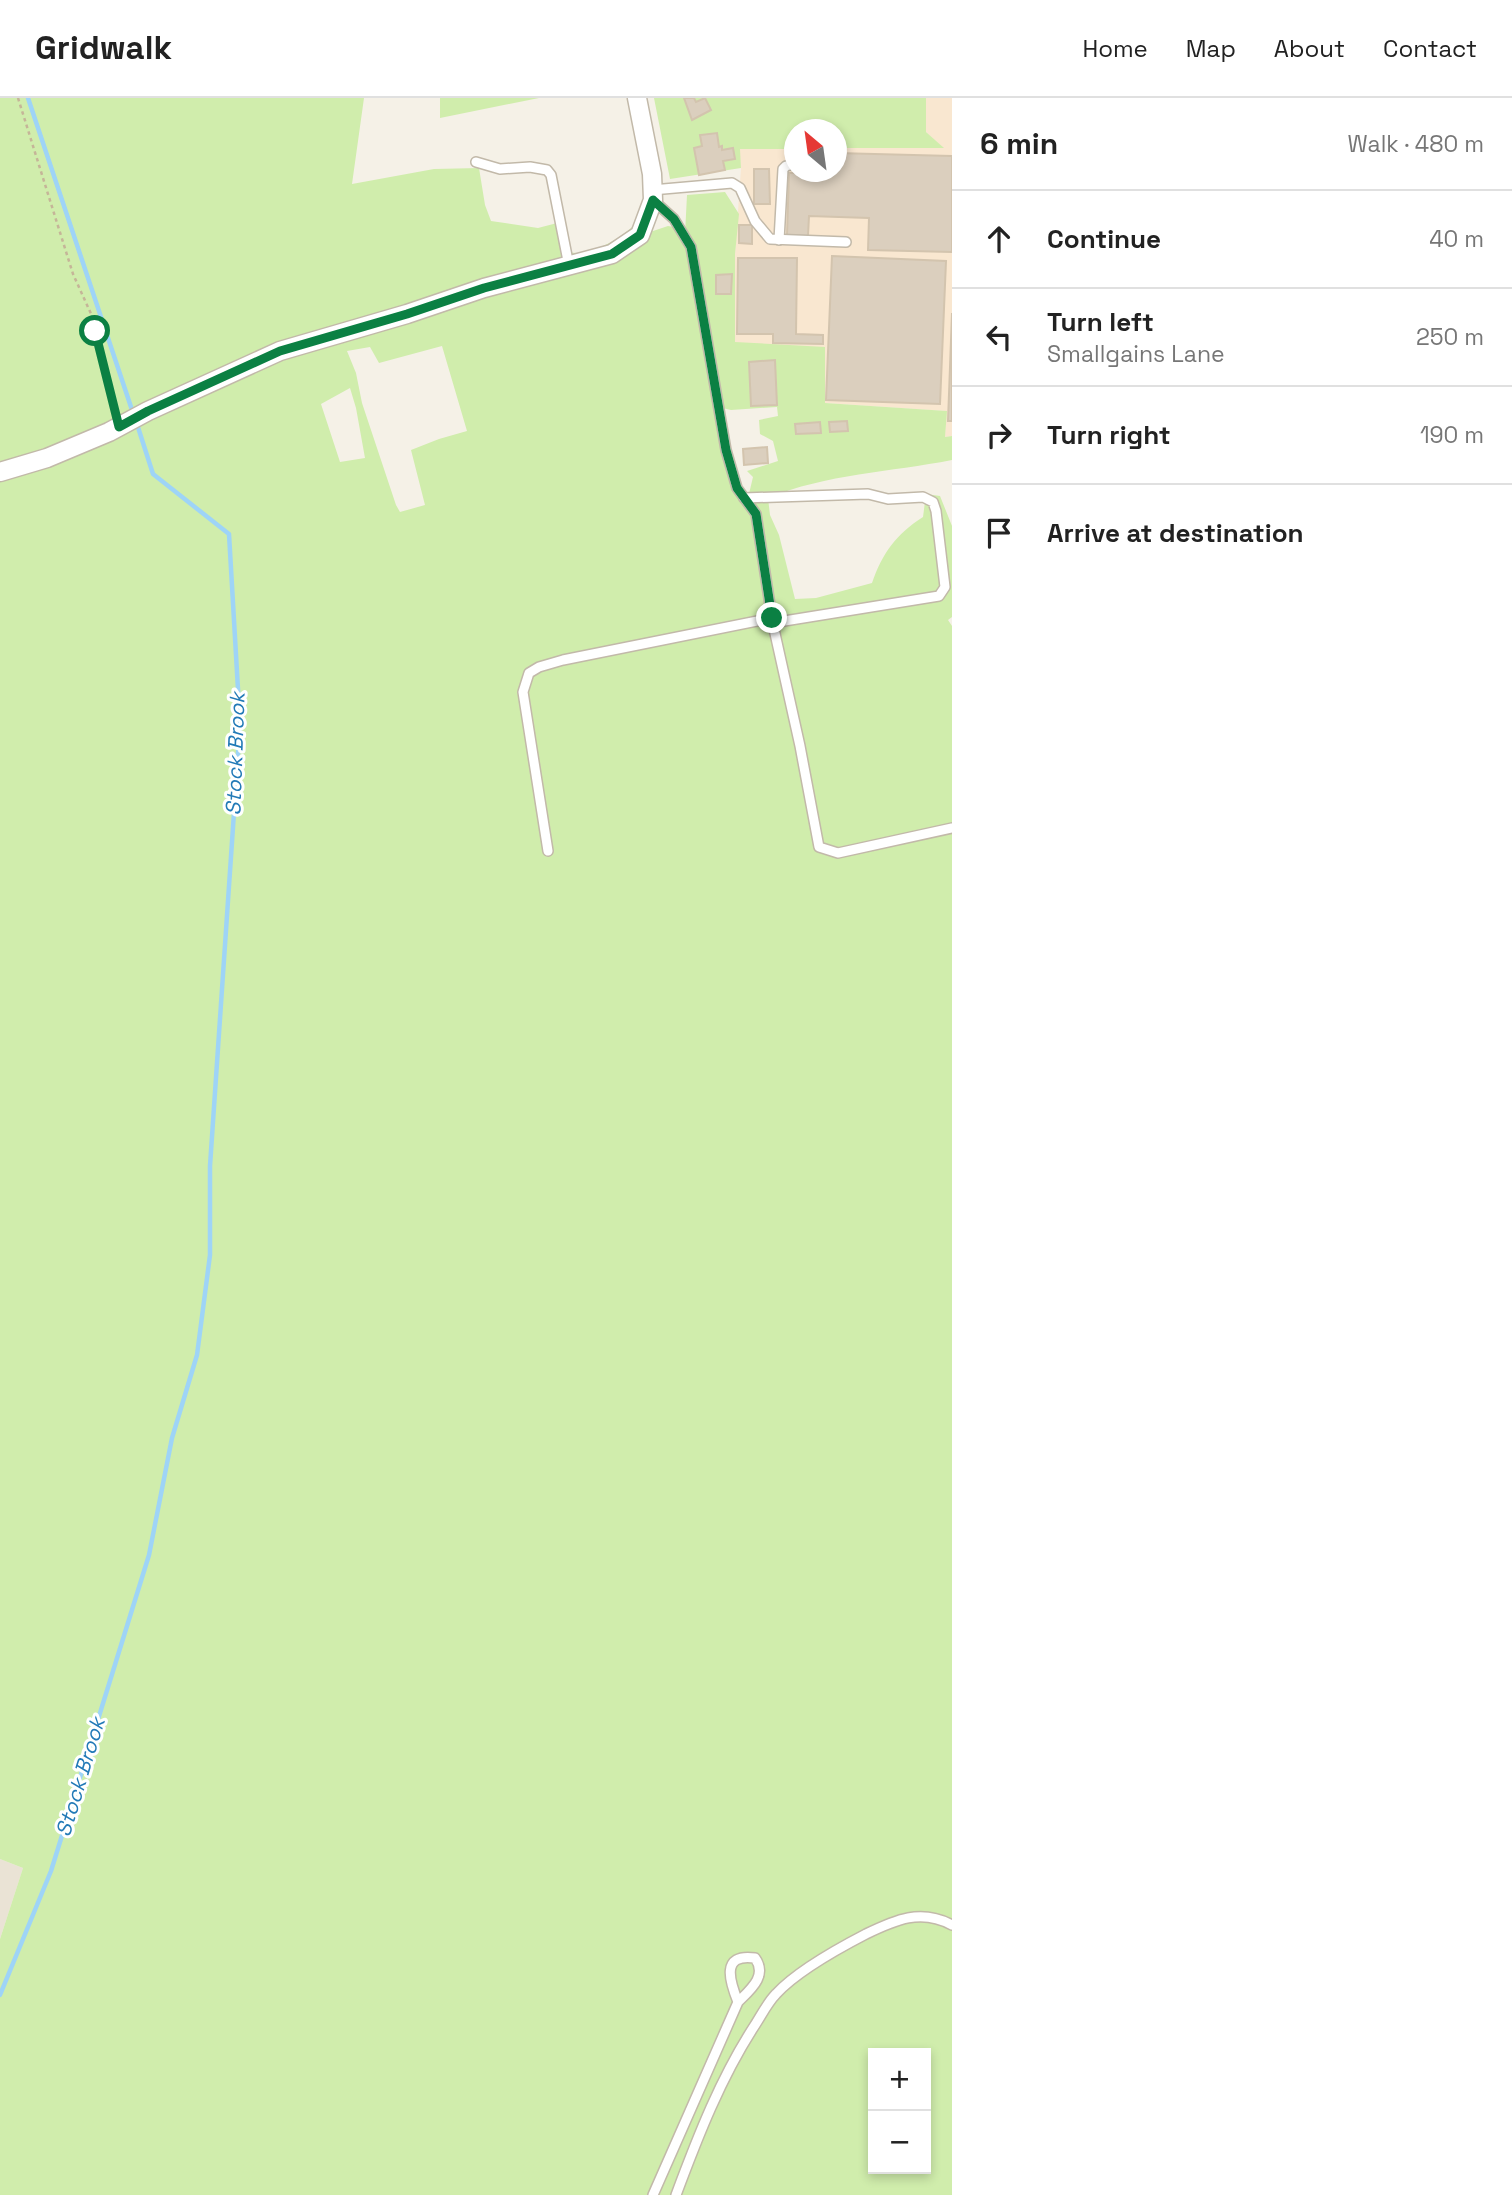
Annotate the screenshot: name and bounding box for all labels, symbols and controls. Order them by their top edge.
text: Gridwalk [35,27,172,69]
text: Home [1082,33,1148,64]
text: Map [1186,33,1236,64]
text: About [1274,33,1345,64]
text: Contact [1383,33,1477,64]
north arrow [784,119,847,182]
text: 6 min [980,124,1058,163]
text: Walk · 480 m [1348,129,1484,159]
icon: ahead [980,220,1018,258]
text: Continue [1047,222,1161,256]
text: 40 m [1429,224,1484,254]
text: Turn left [1047,305,1154,339]
route start [79,315,110,346]
icon: left [980,318,1018,356]
text: 250 m [1416,322,1484,352]
text: Smallgains Lane [1047,339,1225,369]
icon: right [980,416,1018,454]
text: Turn right [1047,418,1171,452]
text: 190 m [1420,420,1484,450]
icon: arrive [980,514,1018,552]
text: Arrive at destination [1047,516,1304,550]
route end [756,602,787,633]
water label: Stock Brook [219,689,251,816]
water label: Stock Brook [49,1712,112,1840]
map controls [868,2048,931,2174]
button: + [868,2048,931,2111]
button: − [868,2111,931,2174]

